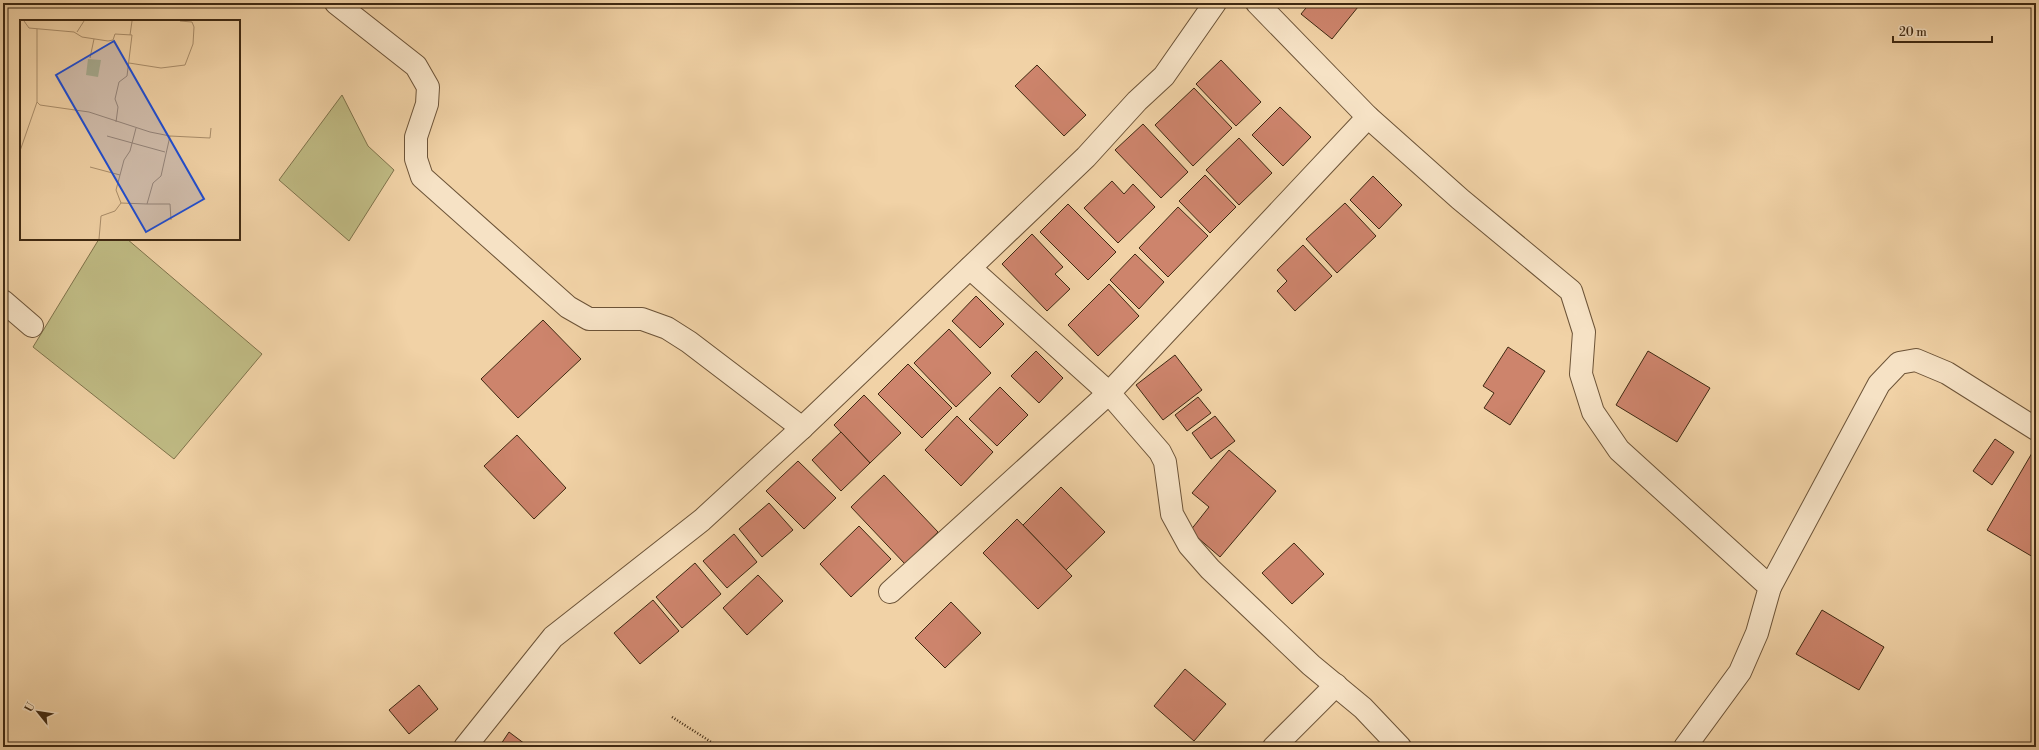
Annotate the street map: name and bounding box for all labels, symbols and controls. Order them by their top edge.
scale bar [1893,18,1992,44]
inset map [20,20,240,240]
text: 20 m [1899,25,1927,40]
north arrow [18,692,58,732]
text: U [22,700,39,715]

